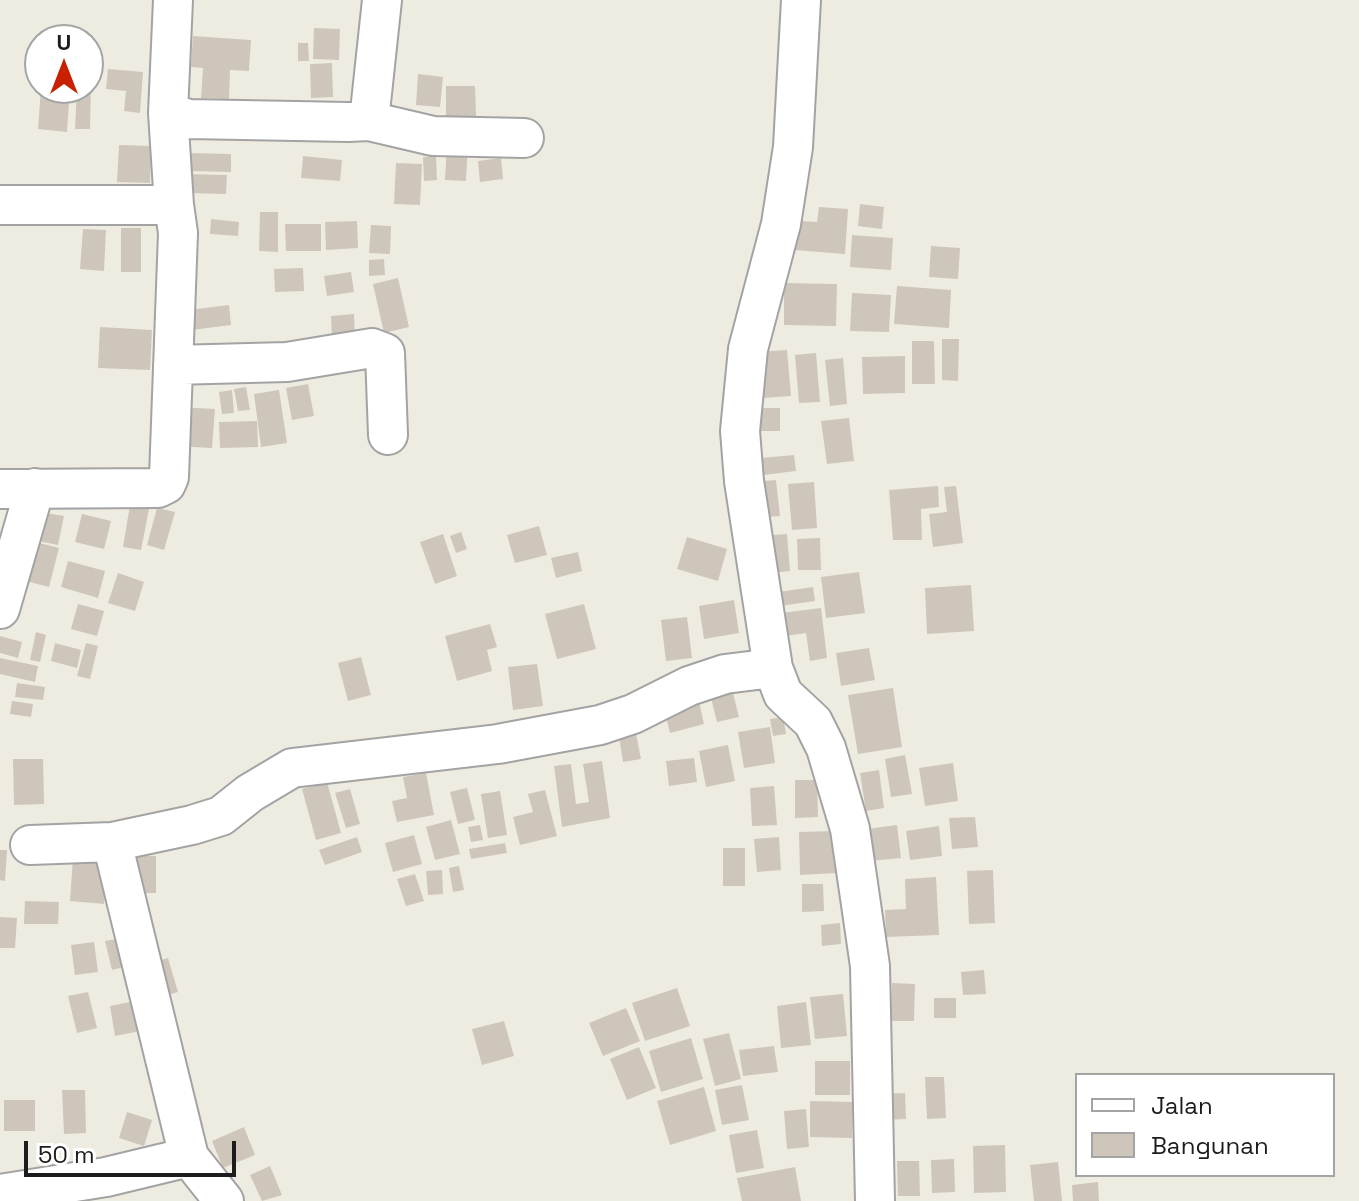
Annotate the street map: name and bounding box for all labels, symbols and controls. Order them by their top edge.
north arrow [24,24,104,104]
text: U [57,28,71,56]
legend [1075,1073,1335,1177]
text: Jalan [1151,1090,1213,1121]
scale bar [28,1125,240,1175]
text: Bangunan [1151,1130,1269,1161]
text: 50 m [38,1139,95,1170]

